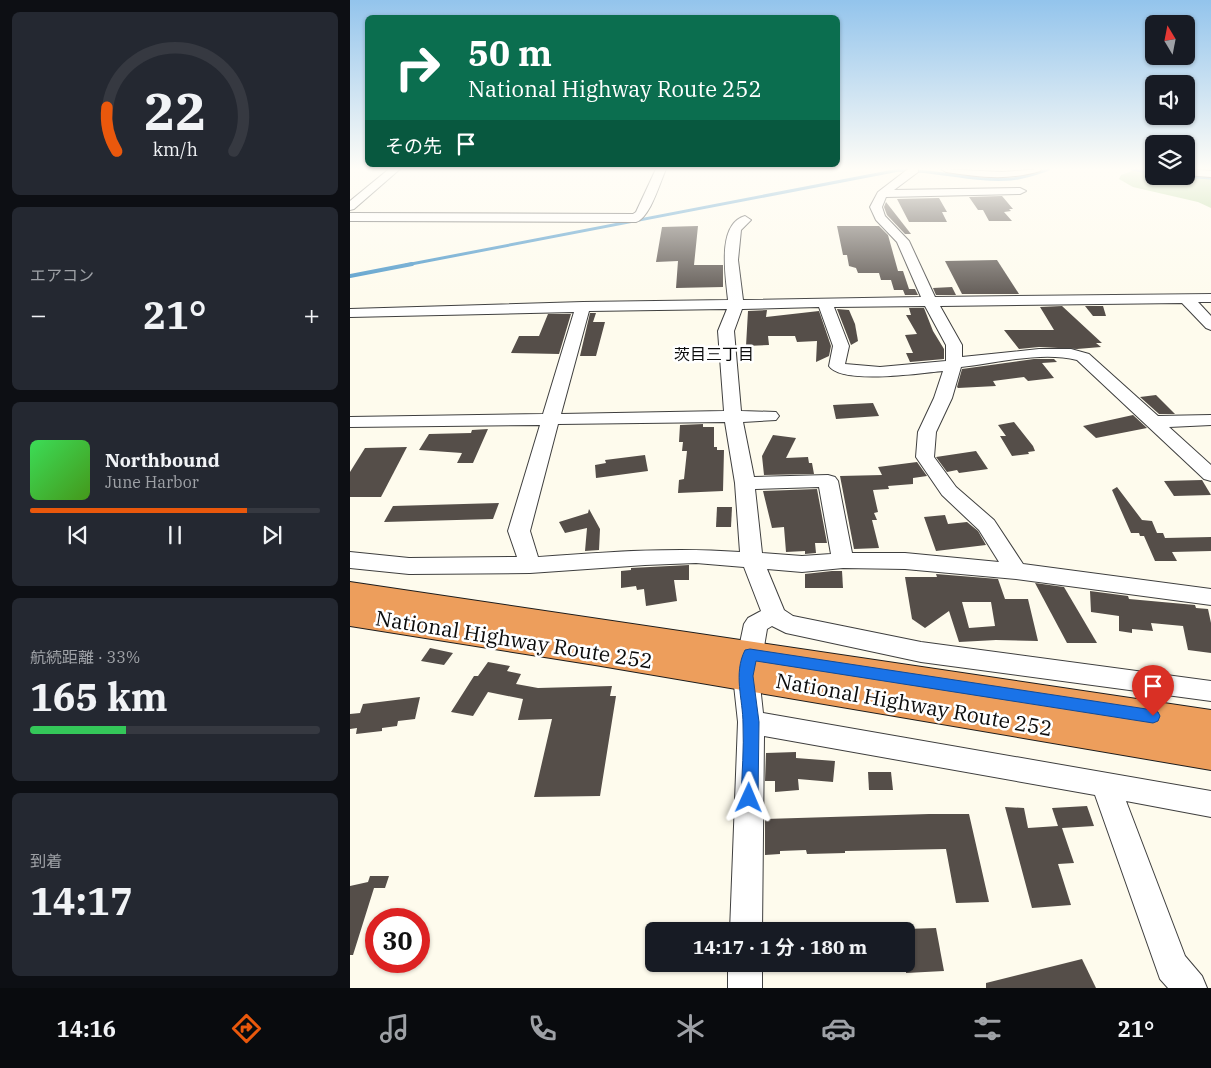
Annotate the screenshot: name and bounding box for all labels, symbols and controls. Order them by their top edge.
north arrow [1145,15,1195,65]
map controls [1145,15,1195,185]
text: 50 m [468,30,552,76]
icon: right [385,35,450,100]
text: National Highway Route 252 [468,74,762,103]
button: sound [1145,75,1195,125]
text: 22 [144,77,206,144]
icon: arrive [452,130,480,158]
text: その先 [385,134,442,158]
button: layers [1145,135,1195,185]
text: km/h [152,138,198,161]
text: エアコン [30,265,94,285]
text: 21° [143,290,207,339]
text: − [30,296,47,333]
text: + [303,296,320,333]
district label: 茨目三丁目 [674,344,754,364]
text: Northbound [105,448,220,472]
text: June Harbor [105,472,199,492]
icon: previous [64,521,92,549]
icon: pause [161,521,189,549]
icon: next [258,521,286,549]
street label: National Highway Route 252 [374,603,655,675]
text: 航続距離 · 33% [30,647,140,667]
pin [1132,665,1174,716]
street label: National Highway Route 252 [774,666,1055,742]
text: 165 km [30,672,168,721]
icon: arrive [1139,672,1167,700]
position arrow [722,771,774,823]
text: 到着 [30,851,62,871]
text: 14:17 [30,876,133,925]
speed limit sign: 30 [365,908,430,973]
text: 14:17 · 1 分 · 180 m [693,935,867,959]
icon: directions [229,1011,264,1046]
icon: music [377,1011,412,1046]
icon: phone [525,1011,560,1046]
icon: climate [673,1011,708,1046]
icon: car [821,1011,856,1046]
icon: filters [970,1011,1005,1046]
text: 14:16 [57,1014,116,1043]
text: 21° [1118,1014,1154,1043]

